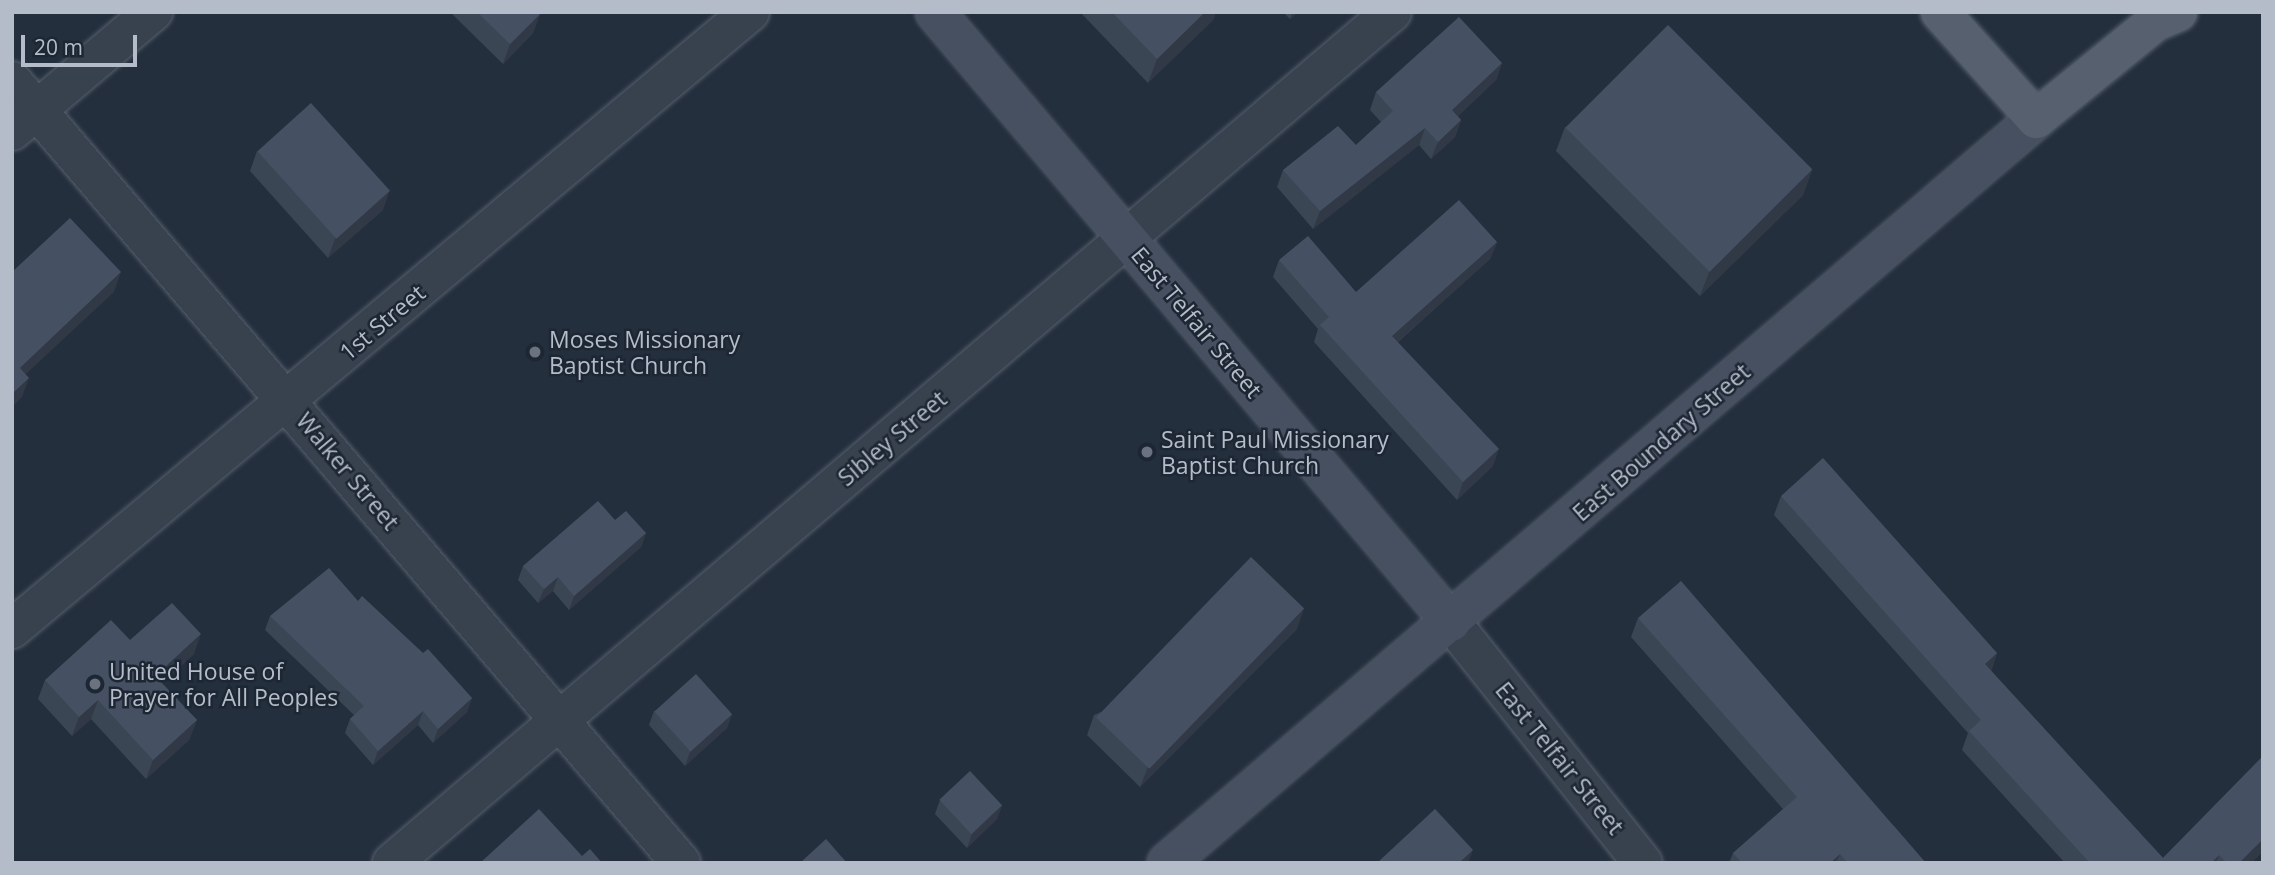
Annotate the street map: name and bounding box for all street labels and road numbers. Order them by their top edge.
street label: East Telfair Street [1126,241,1268,403]
street label: 1st Street [334,278,430,366]
street label: East Boundary Street [1567,358,1755,526]
street label: Sibley Street [832,385,952,491]
street label: Walker Street [291,407,405,535]
street label: East Telfair Street [1490,676,1630,840]

